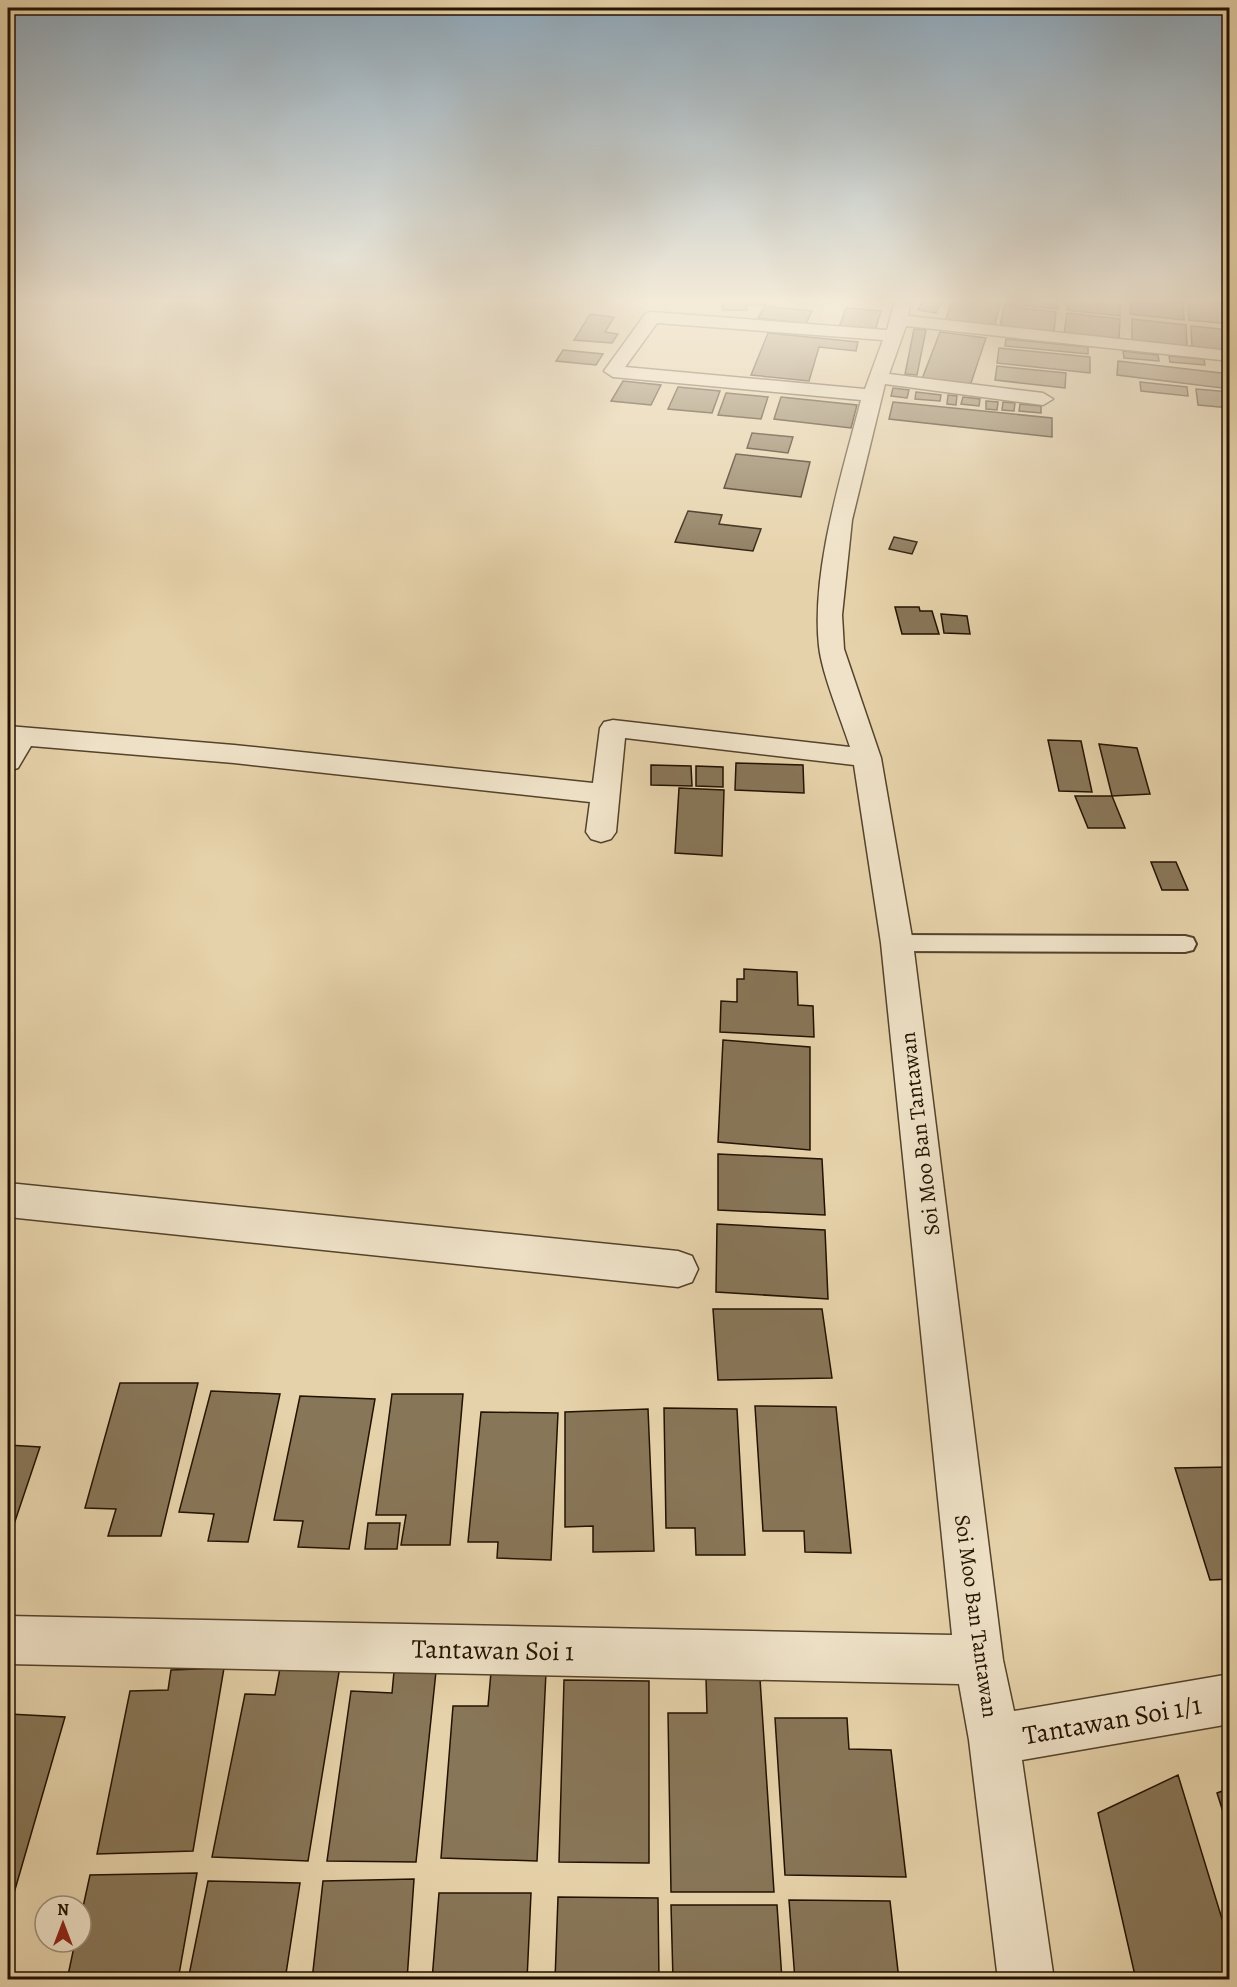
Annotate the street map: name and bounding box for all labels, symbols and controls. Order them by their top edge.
street label: Soi Moo Ban Tantawan [893,1030,947,1237]
street label: Soi Moo Ban Tantawan [947,1513,1005,1720]
street label: Tantawan Soi 1 [411,1631,575,1669]
street label: Tantawan Soi 1/1 [1020,1687,1204,1753]
north arrow [33,1894,93,1954]
text: N [57,1899,69,1921]

